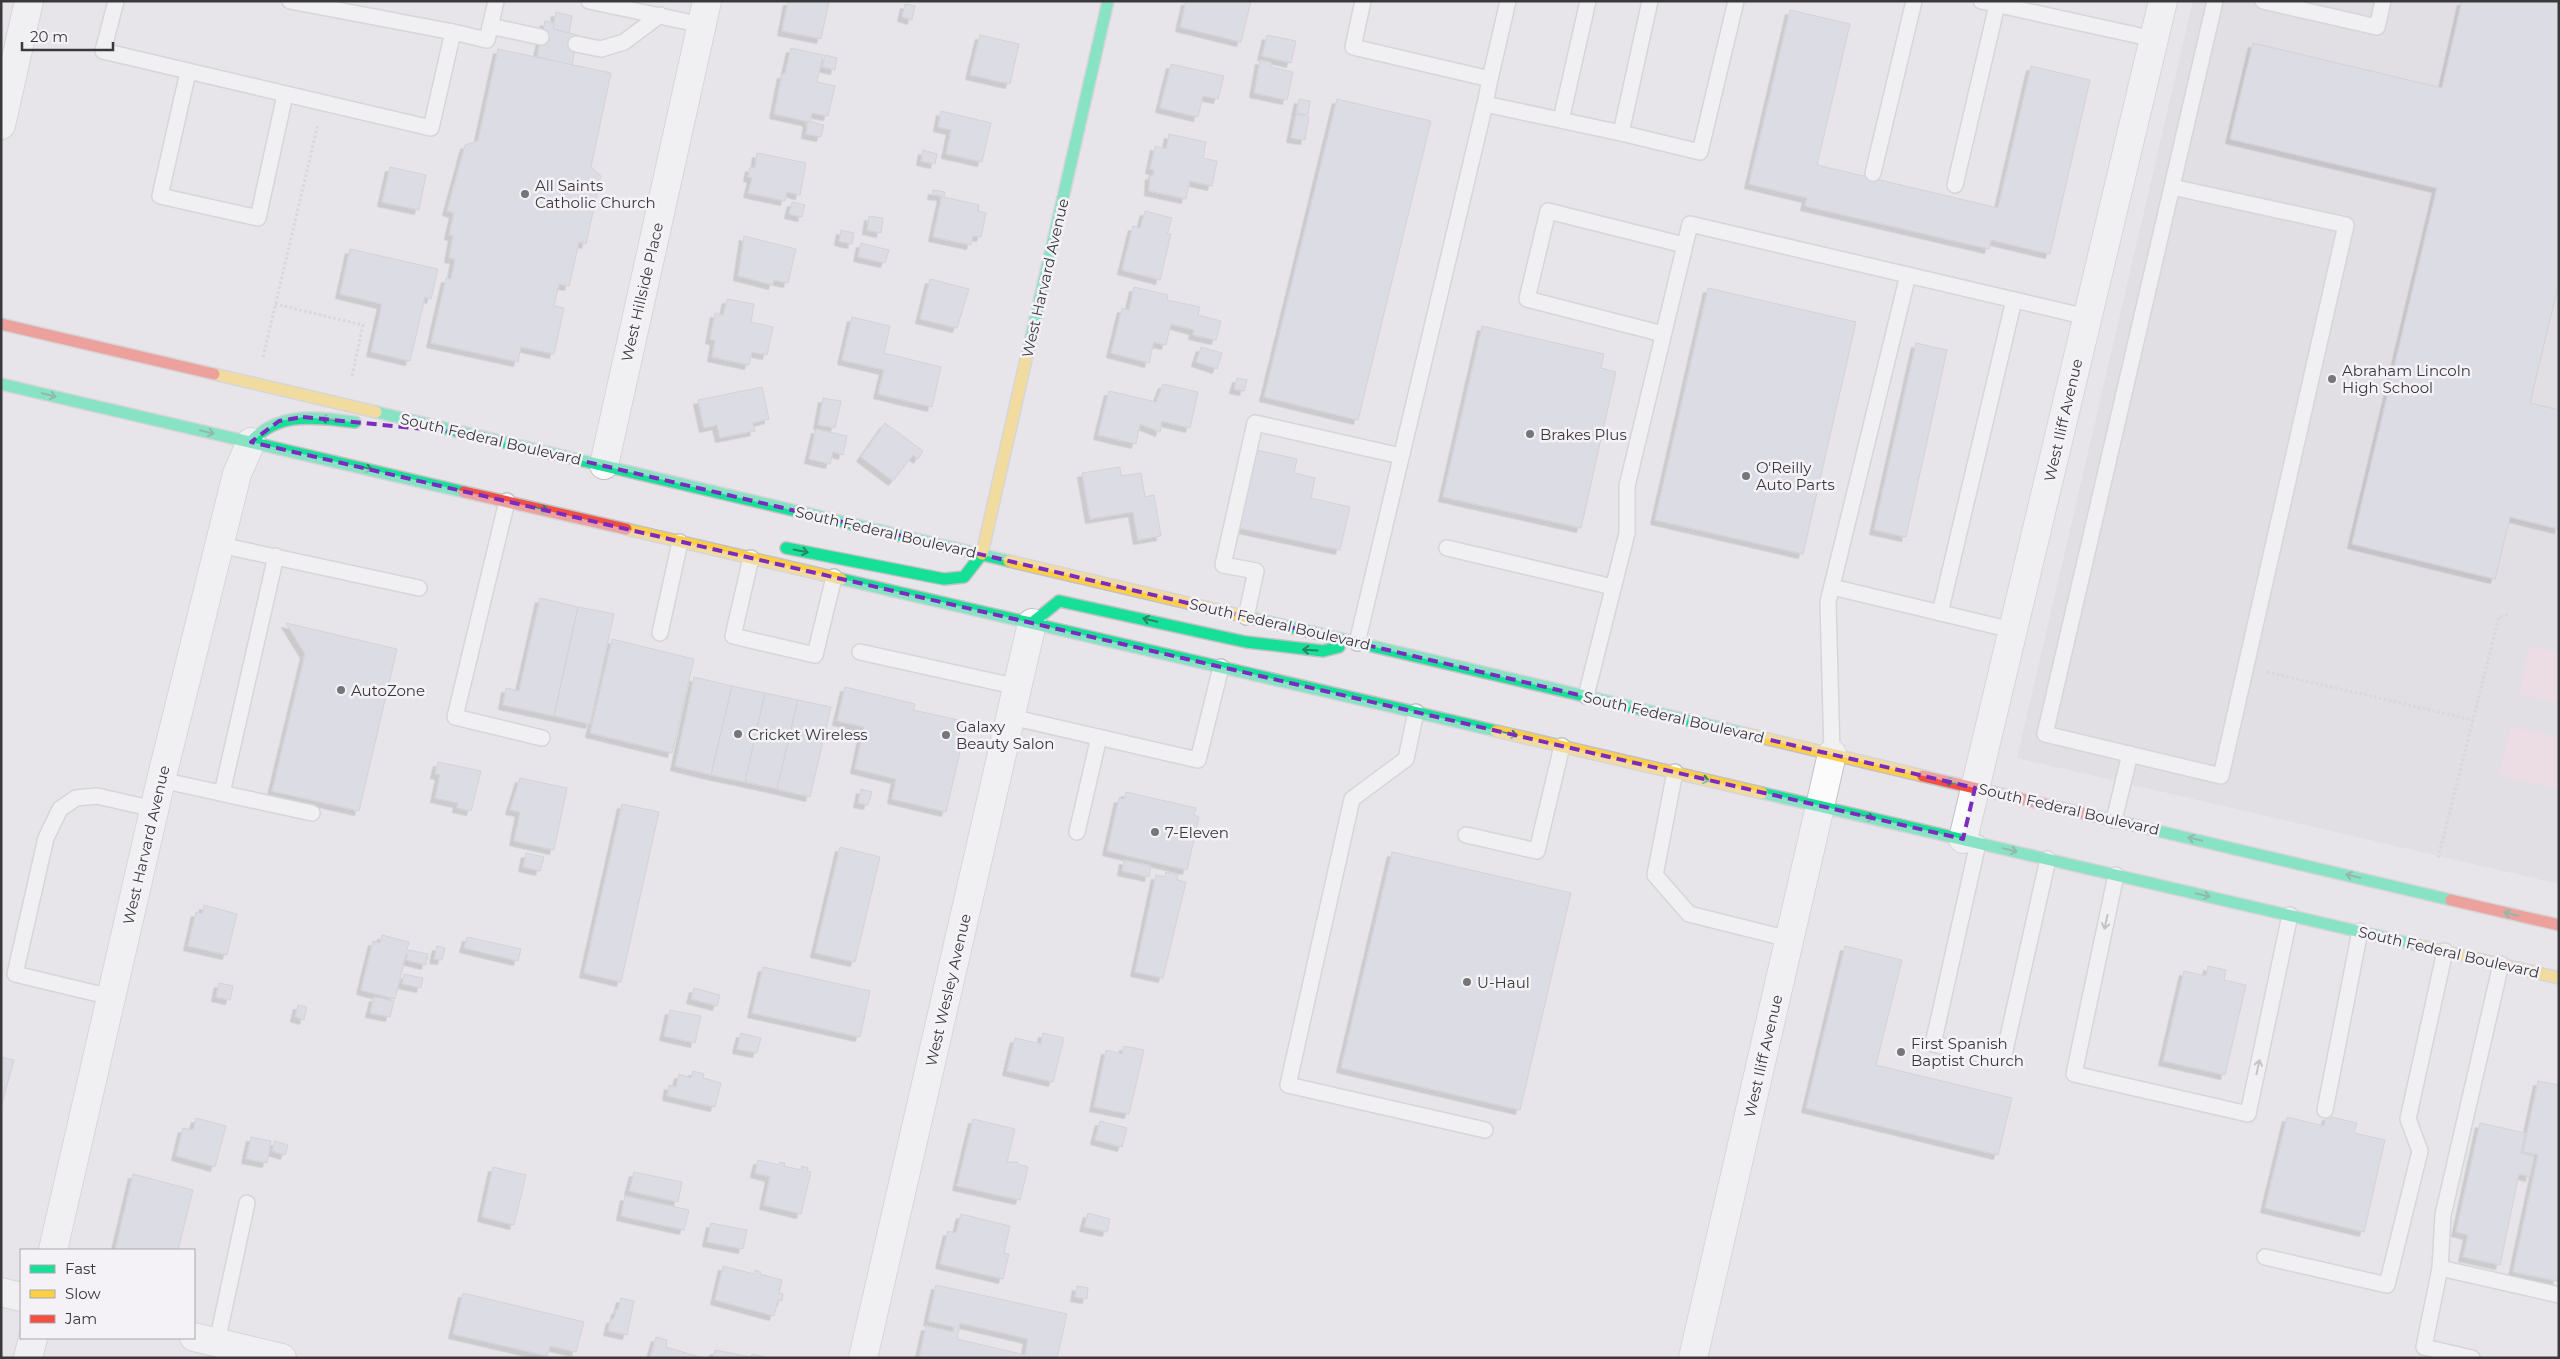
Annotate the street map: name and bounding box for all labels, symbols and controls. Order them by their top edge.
scale bar [22,20,114,52]
text: 20 m [30,27,68,46]
place label: All Saints Catholic Church [535,176,656,212]
marker: All Saints Catholic Church [519,188,531,200]
street label: West Harvard Avenue [1017,197,1073,359]
street label: West Hillside Place [617,221,667,363]
street label: West Iliff Avenue [2040,357,2086,483]
place label: Abraham Lincoln High School [2342,361,2471,397]
marker: Abraham Lincoln High School [2326,373,2338,385]
one-way arrow [40,391,56,400]
street label: South Federal Boulevard [399,409,583,469]
one-way arrow [321,415,337,424]
place label: Brakes Plus [1540,425,1627,444]
one-way arrow [199,428,215,437]
marker: Brakes Plus [1524,428,1536,440]
place label: O'Reilly Auto Parts [1756,458,1835,494]
one-way arrow [357,464,373,473]
marker: O'Reilly Auto Parts [1740,470,1752,482]
street label: South Federal Boulevard [794,502,978,562]
one-way arrow [532,505,548,514]
one-way arrow [792,546,808,556]
street label: South Federal Boulevard [1188,594,1372,654]
one-way arrow [1143,615,1159,624]
one-way arrow [1302,645,1318,654]
place label: AutoZone [351,681,425,700]
marker: AutoZone [335,684,347,696]
street label: South Federal Boulevard [1582,687,1766,747]
place label: Galaxy Beauty Salon [956,717,1054,753]
place label: Cricket Wireless [748,725,868,744]
marker: Cricket Wireless [732,728,744,740]
marker: Galaxy Beauty Salon [940,729,952,741]
one-way arrow [1501,730,1517,739]
street label: West Harvard Avenue [118,764,174,926]
one-way arrow [1694,775,1710,784]
one-way arrow [1944,777,1960,786]
street label: South Federal Boulevard [1977,779,2161,839]
one-way arrow [1859,813,1875,822]
place label: 7-Eleven [1165,823,1229,842]
marker: 7-Eleven [1149,826,1161,838]
one-way arrow [2187,834,2203,843]
one-way arrow [2002,846,2018,855]
one-way arrow [2346,871,2362,880]
one-way arrow [2194,891,2210,900]
one-way arrow [2504,909,2520,918]
street label: West Wesley Avenue [921,912,975,1068]
one-way arrow [2101,914,2110,930]
street label: South Federal Boulevard [2357,922,2541,982]
place label: U-Haul [1477,973,1530,992]
marker: U-Haul [1461,976,1473,988]
street label: West Iliff Avenue [1740,993,1786,1119]
place label: First Spanish Baptist Church [1911,1034,2024,1070]
marker: First Spanish Baptist Church [1895,1046,1907,1058]
one-way arrow [2254,1059,2263,1075]
legend [20,1249,195,1339]
text: Fast [65,1259,96,1278]
text: Slow [65,1284,101,1303]
text: Jam [64,1309,97,1328]

